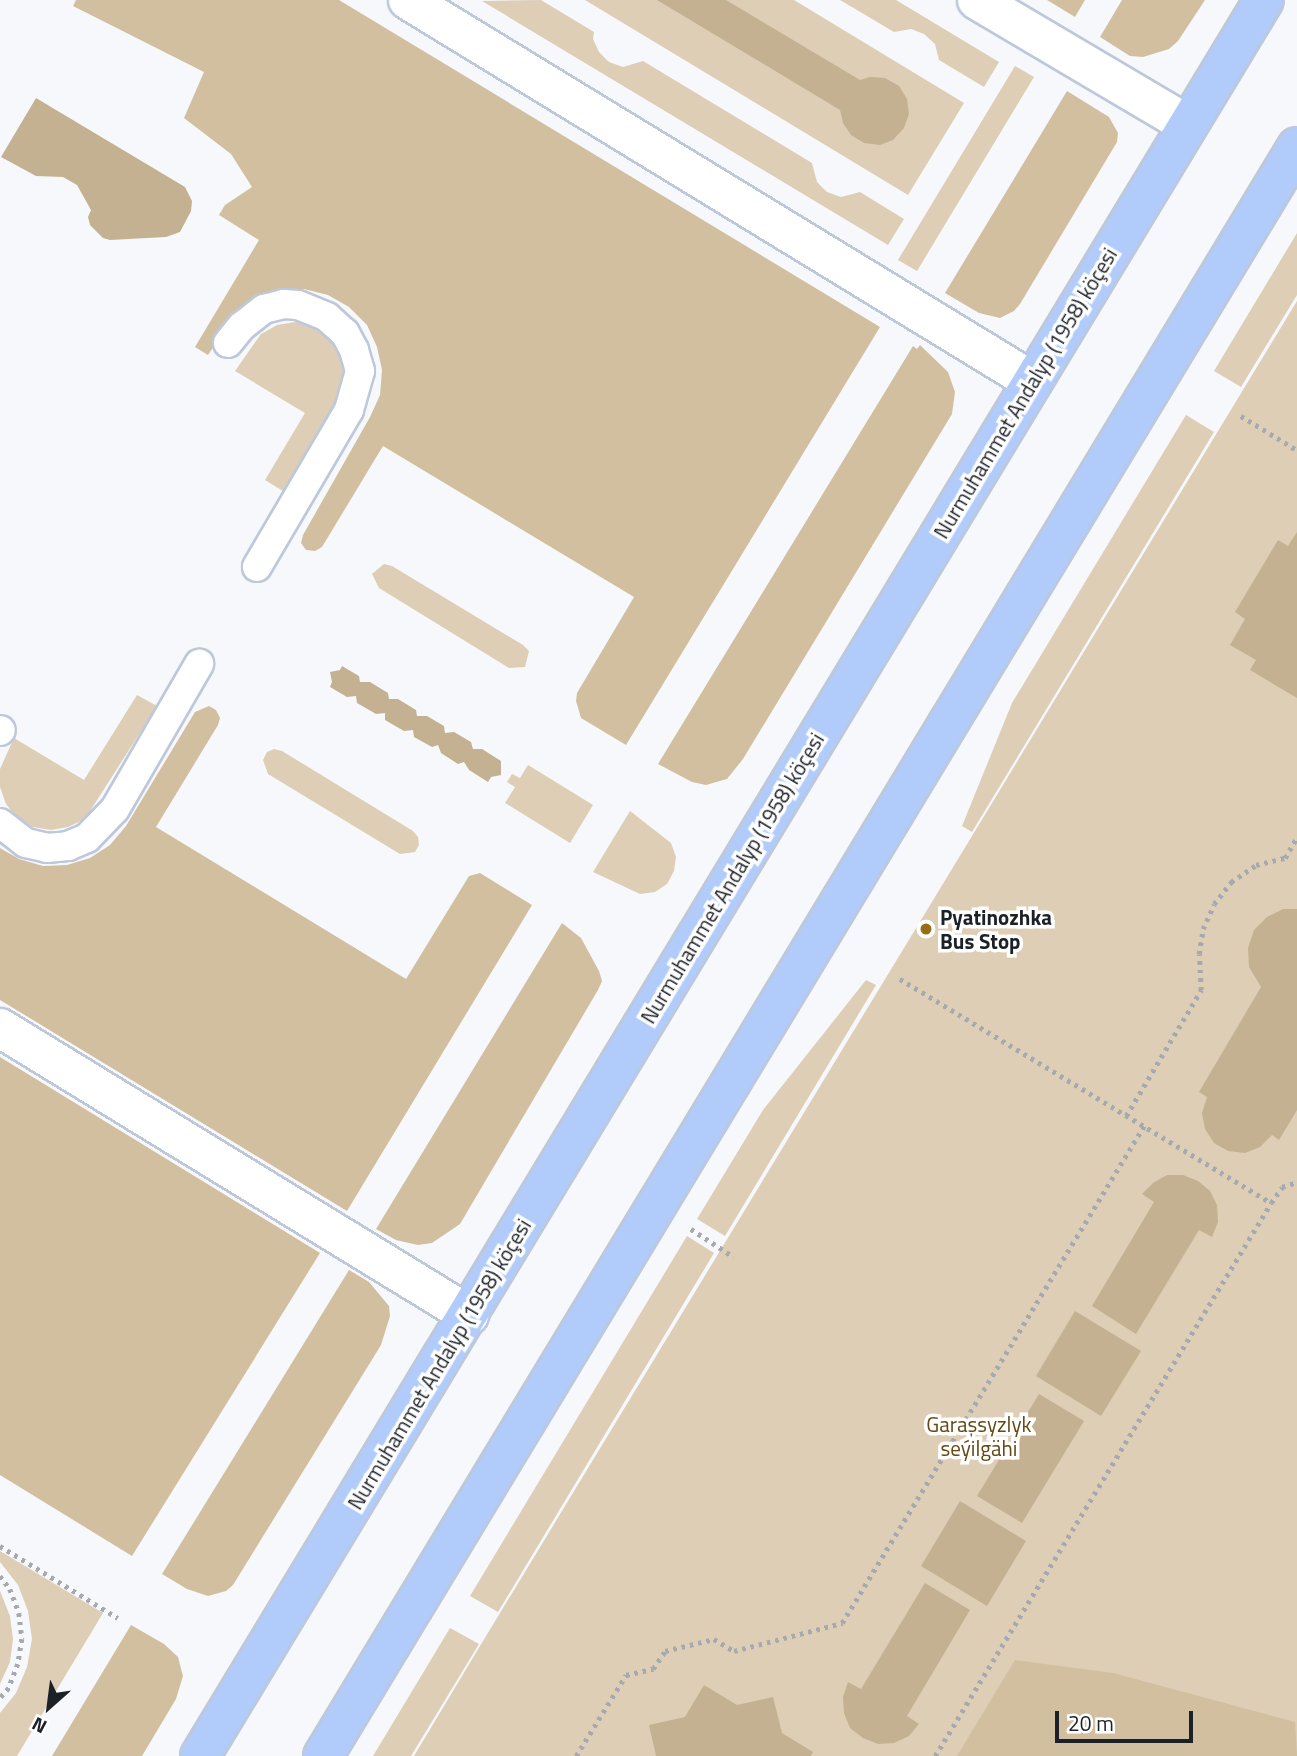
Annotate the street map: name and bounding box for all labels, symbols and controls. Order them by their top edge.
street label: Nurmuhammet Andalyp (1958) köçesi [928,243,1122,543]
street label: Nurmuhammet Andalyp (1958) köçesi [635,728,829,1028]
place label: Pyatinozhka Bus Stop [940,904,1052,954]
marker: Pyatinozhka Bus Stop [918,921,934,937]
street label: Nurmuhammet Andalyp (1958) köçesi [342,1214,536,1514]
park label: Garaşsyzlyk seýilgähi [926,1411,1032,1461]
north arrow [14,1672,84,1742]
scale bar [1059,1696,1197,1740]
text: 20 m [1068,1707,1114,1739]
text: N [26,1710,52,1742]

